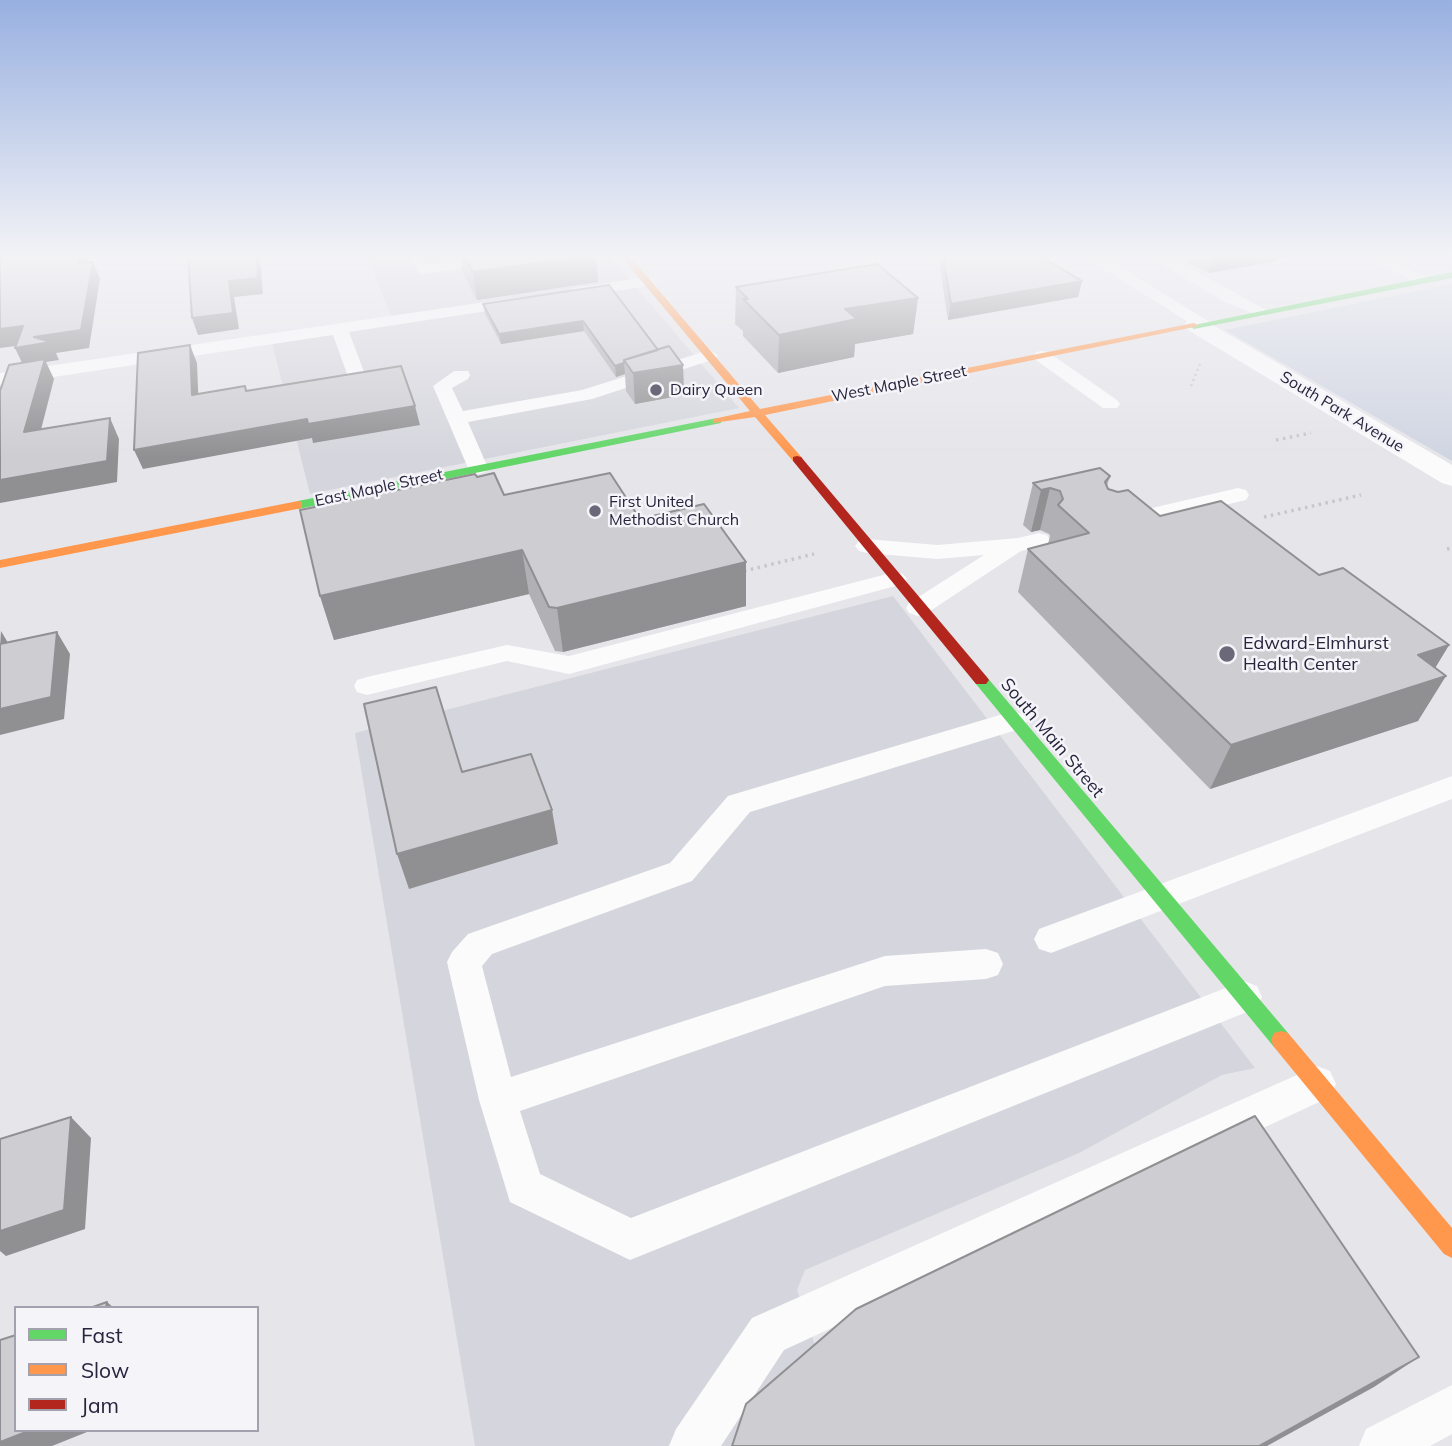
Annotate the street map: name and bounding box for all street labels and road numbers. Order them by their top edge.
street label: West Maple Street [830,362,968,406]
street label: South Park Avenue [1277,367,1407,457]
street label: East Maple Street [313,465,445,511]
street label: South Main Street [996,674,1108,802]

